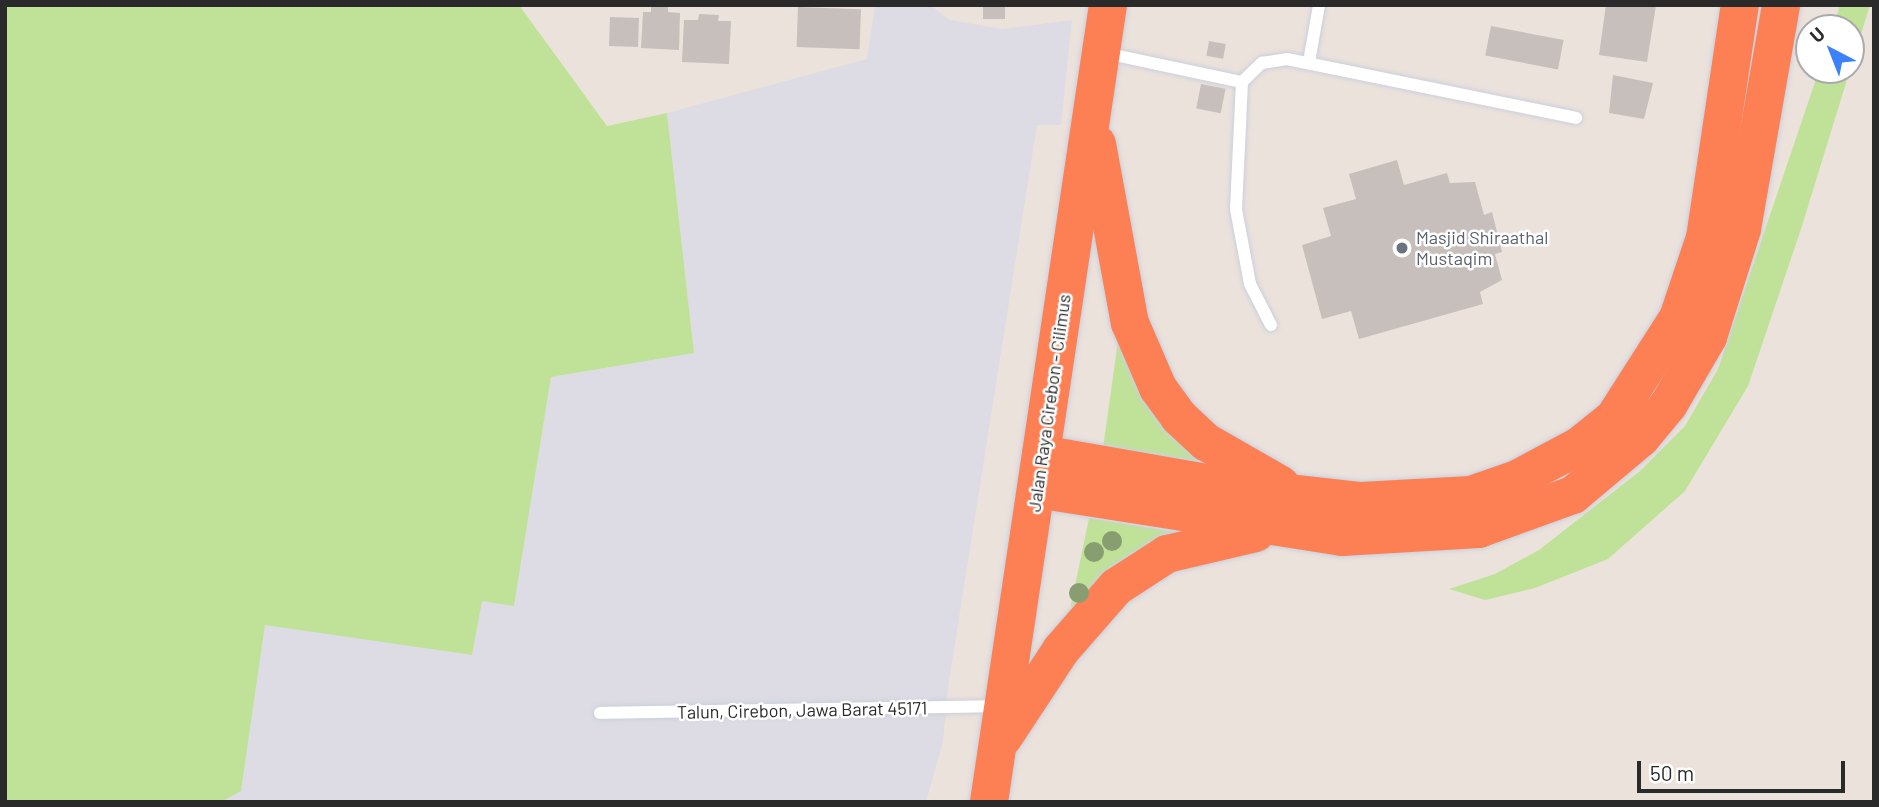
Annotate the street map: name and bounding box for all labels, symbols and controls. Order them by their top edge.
north arrow [1795,14,1865,84]
text: U [1805,22,1829,47]
place label: Masjid Shiraathal Mustaqim [1416,227,1548,270]
marker: Masjid Shiraathal Mustaqim [1394,240,1410,256]
street label: Jalan Raya Cirebon - Cilimus [1023,293,1075,513]
street label: Talun, Cirebon, Jawa Barat 45171 [677,697,927,723]
scale bar [1641,748,1849,792]
text: 50 m [1650,760,1694,785]

